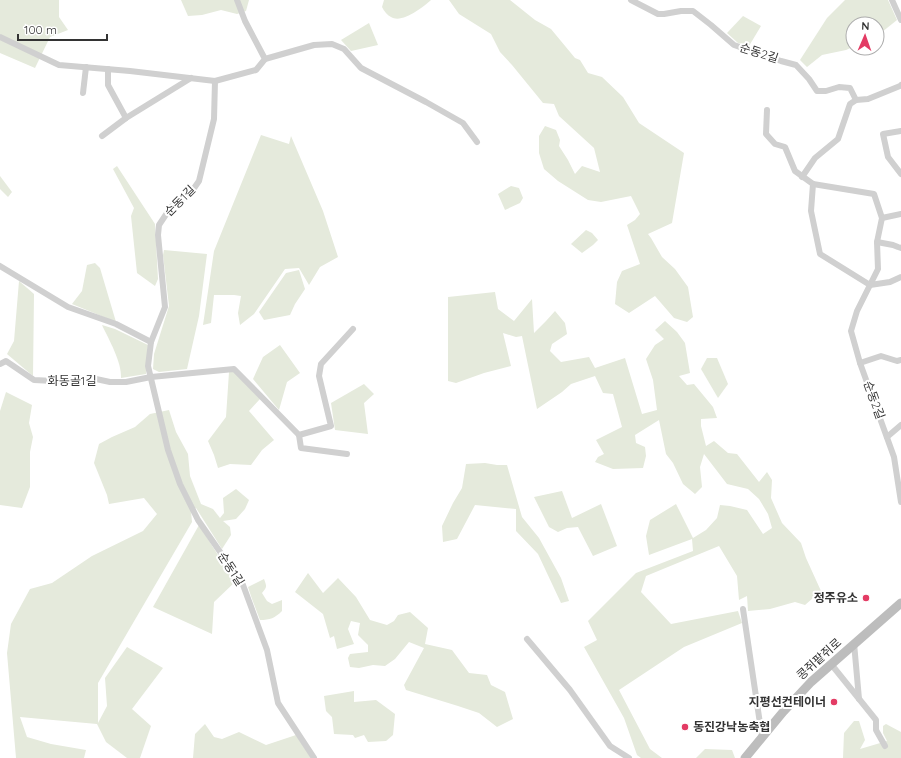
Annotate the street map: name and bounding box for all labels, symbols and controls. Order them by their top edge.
scale bar [18,16,107,42]
north arrow [845,16,885,56]
text: N [861,19,870,33]
text: 100 m [24,22,57,37]
street label: 순동2길 [738,39,780,66]
street label: 순동1길 [161,182,198,219]
street label: 화동골1길 [48,373,96,388]
street label: 순동2길 [861,379,888,421]
street label: 순동1길 [215,549,248,589]
place label: 정주유소 [814,590,858,605]
marker: 정주유소 [861,593,871,603]
street label: 콩쥐팥쥐로 [793,635,844,683]
place label: 지평선컨테이너 [749,694,826,709]
marker: 지평선컨테이너 [829,697,839,707]
place label: 동진강낙농축협 [693,719,770,734]
marker: 동진강낙농축협 [680,722,690,732]

